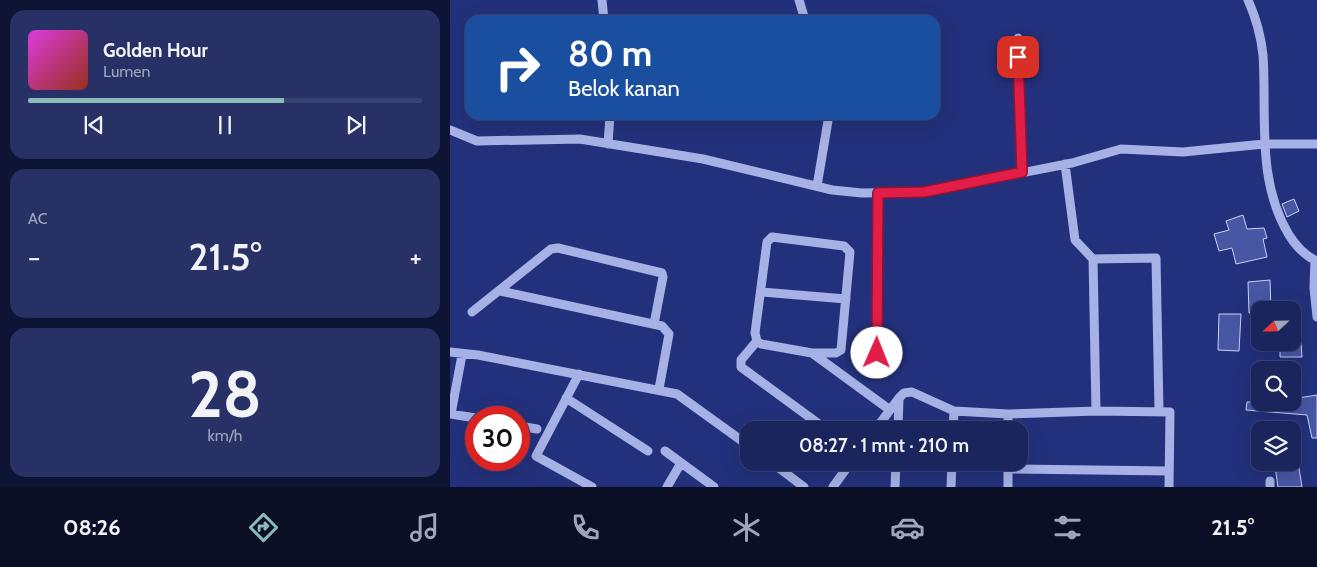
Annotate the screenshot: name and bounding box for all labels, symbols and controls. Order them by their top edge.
text: 80 m [568,32,652,75]
icon: right [485,35,550,100]
pin [997,36,1039,78]
text: Golden Hour [103,39,208,62]
icon: arrive [1004,43,1032,71]
text: Lumen [103,62,150,81]
text: Belok kanan [568,75,680,102]
icon: previous [80,111,108,139]
icon: pause [211,111,239,139]
icon: next [342,111,370,139]
text: AC [28,209,48,228]
text: 21.5° [188,233,262,280]
text: − [28,240,40,274]
text: + [410,240,422,274]
north arrow [1251,301,1301,351]
map controls [1251,301,1301,471]
position arrow [850,326,902,378]
text: 28 [188,354,262,433]
button: search [1251,361,1301,411]
speed limit sign: 30 [465,406,530,471]
button: layers [1251,421,1301,471]
text: km/h [207,426,243,445]
text: 08:27 · 1 mnt · 210 m [799,434,969,457]
icon: directions [246,510,281,545]
icon: music [407,510,442,545]
icon: phone [568,510,603,545]
icon: climate [729,510,764,545]
icon: car [890,510,925,545]
icon: filters [1050,510,1085,545]
text: 08:26 [63,514,121,541]
text: 21.5° [1211,514,1254,541]

